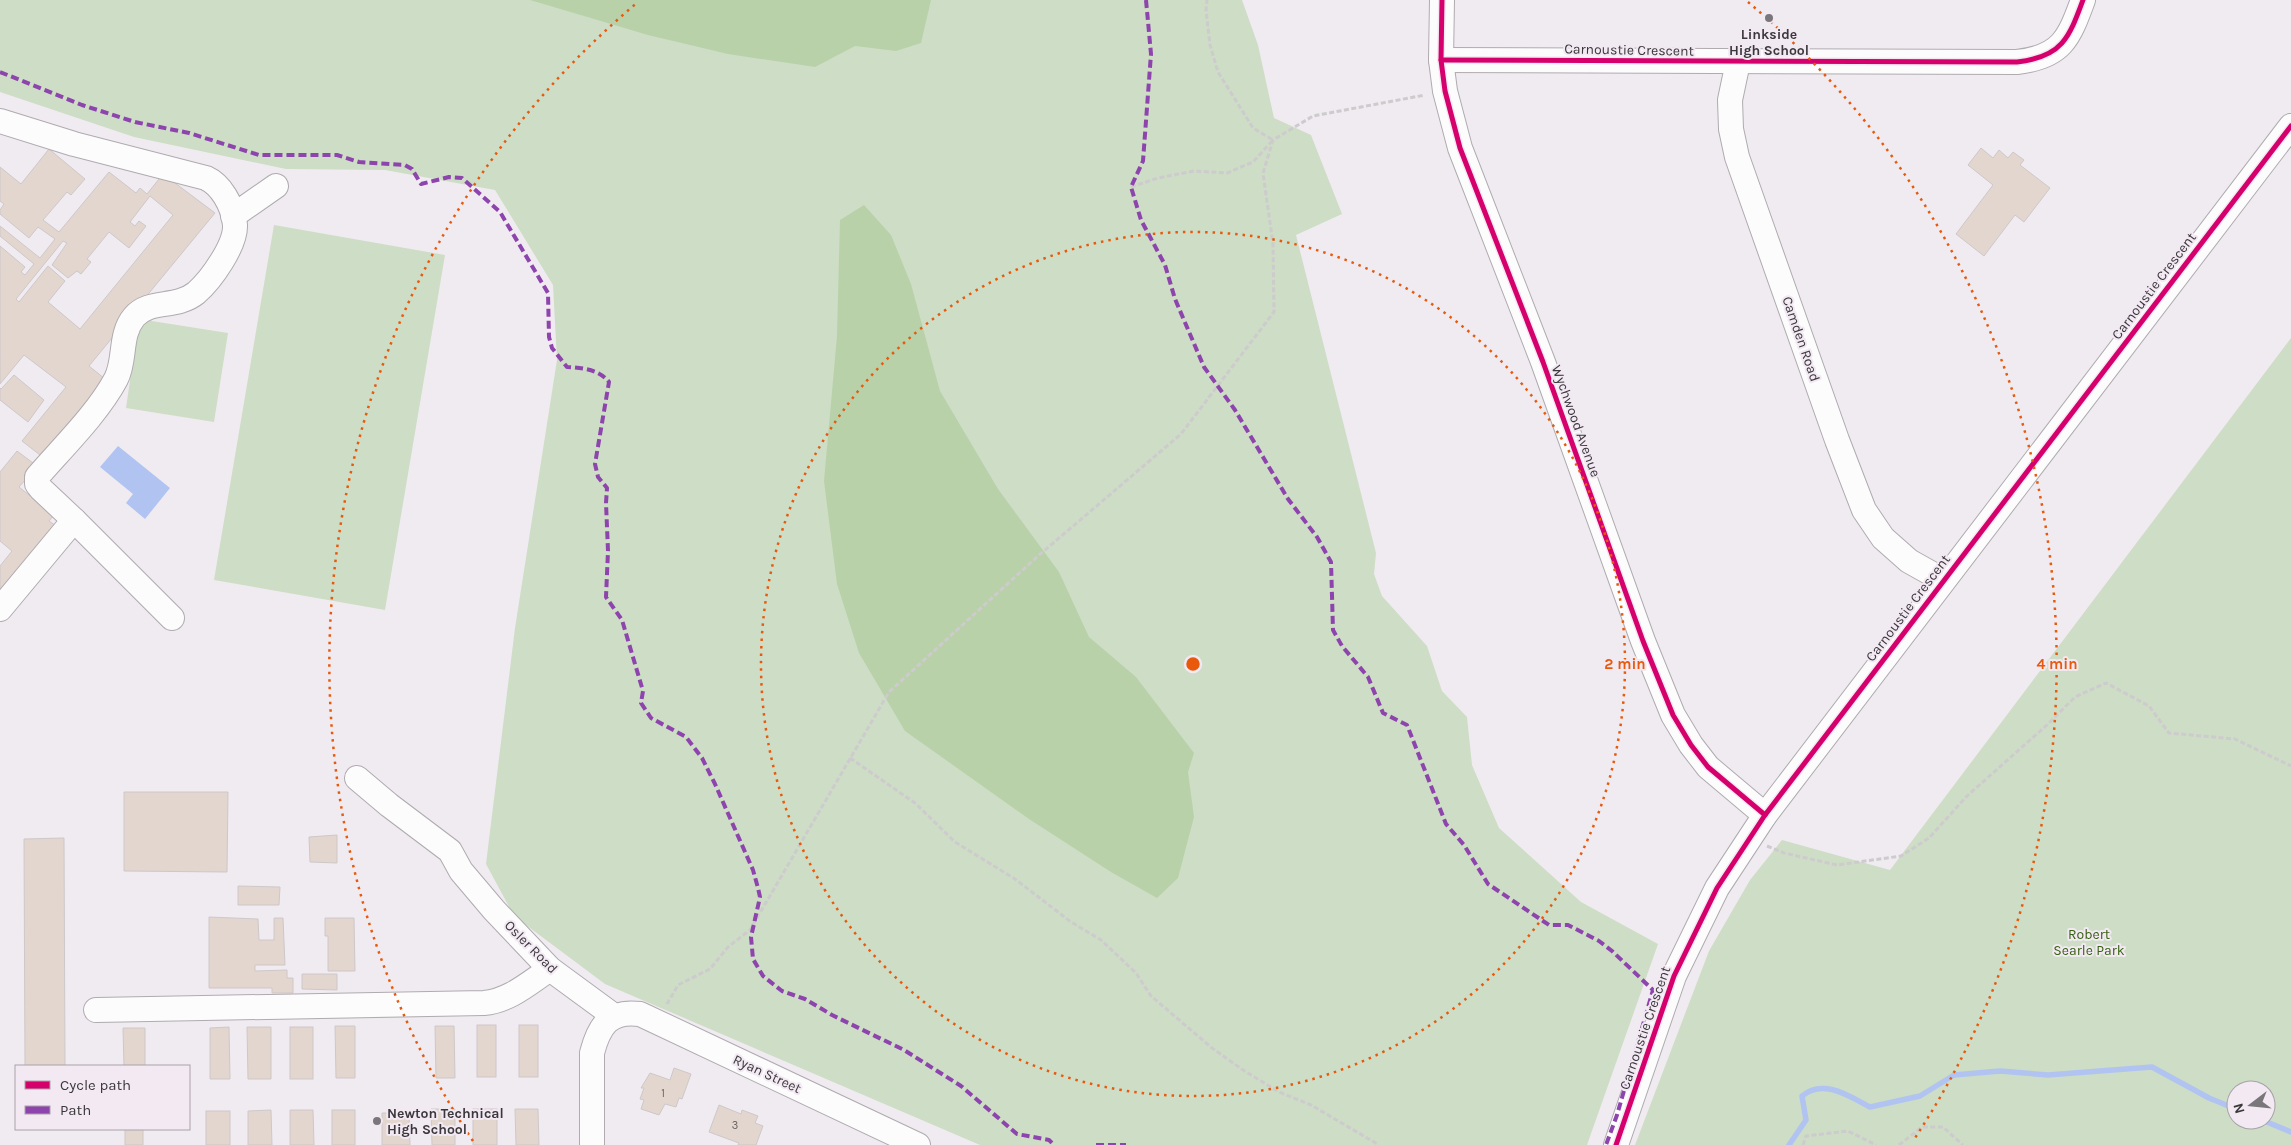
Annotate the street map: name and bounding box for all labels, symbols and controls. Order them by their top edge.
marker: Linkside High School [1763,12,1775,24]
place label: Linkside High School [1729,26,1809,59]
street label: Carnoustie Crescent [1564,40,1694,60]
street label: Carnoustie Crescent [2108,229,2200,343]
street label: Camden Road [1778,294,1824,384]
street label: Wychwood Avenue [1548,363,1604,479]
street label: Carnoustie Crescent [1862,551,1954,665]
centre of rings [1184,655,1202,673]
text: 2 min [1604,655,1646,673]
text: 4 min [2036,655,2078,673]
street label: Osler Road [501,917,561,977]
park label: Robert Searle Park [2053,926,2125,959]
street label: Carnoustie Crescent [1616,964,1674,1092]
street label: Ryan Street [730,1051,804,1097]
legend [15,1065,190,1130]
text: Cycle path [60,1076,131,1094]
north arrow [2226,1080,2276,1130]
house number: 1 [661,1087,665,1100]
text: Path [60,1101,91,1119]
text: N [2229,1101,2249,1116]
place label: Newton Technical High School [387,1105,504,1138]
marker: Newton Technical High School [371,1115,383,1127]
house number: 3 [732,1119,738,1132]

